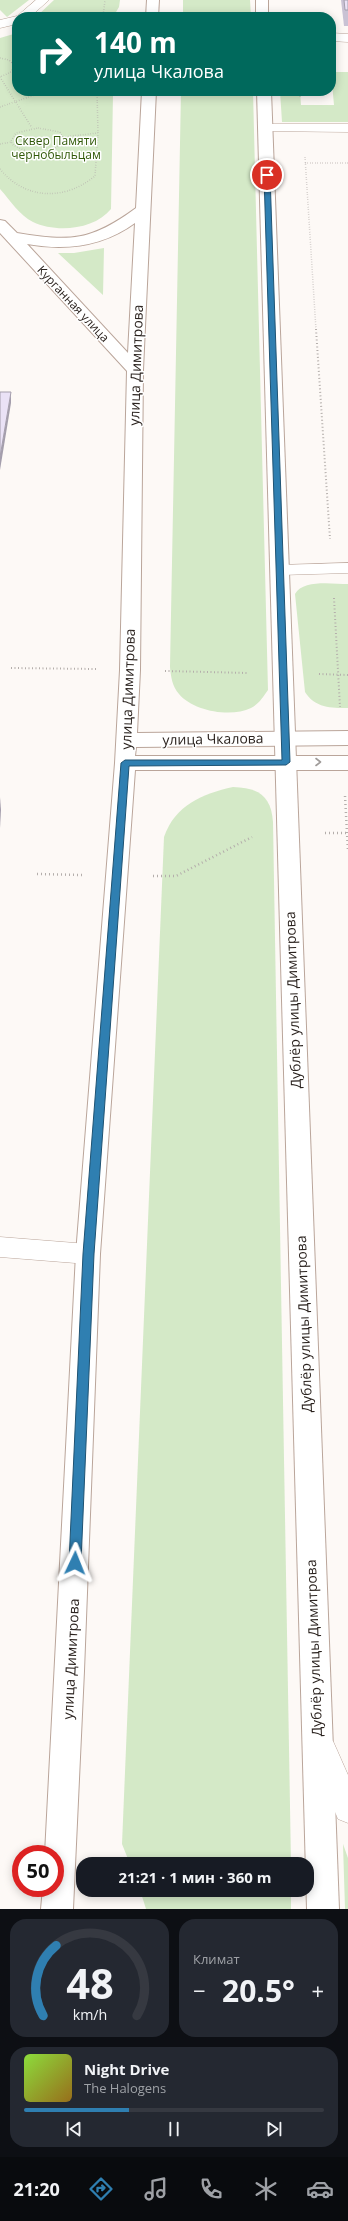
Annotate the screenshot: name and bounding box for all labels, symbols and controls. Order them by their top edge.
text: 140 m [94,23,177,61]
icon: right [28,28,80,80]
text: улица Чкалова [94,59,224,83]
park label: Сквер Памяти чернобыльцам [11,132,101,163]
pin [250,158,284,192]
icon: arrive [256,164,278,186]
street label: Курганная улица [33,262,113,346]
street label: улица Димитрова [124,304,147,426]
street label: улица Димитрова [116,628,139,750]
street label: улица Чкалова [162,728,264,749]
one-way arrow [315,758,321,766]
street label: Дублёр улицы Димитрова [280,911,305,1089]
street label: Дублёр улицы Димитрова [291,1235,316,1413]
position arrow [54,1542,96,1584]
street label: Дублёр улицы Димитрова [301,1559,326,1737]
street label: улица Димитрова [58,1598,83,1720]
speed limit sign: 50 [12,1845,64,1897]
text: 21:21 · 1 мин · 360 m [119,1867,271,1887]
text: Климат [193,1950,240,1968]
text: 48 [66,1955,113,2011]
text: 20.5° [222,1970,295,2011]
text: − [193,1975,206,2005]
text: + [311,1975,324,2005]
text: km/h [72,2005,107,2024]
text: Night Drive [84,2059,169,2079]
text: The Halogens [84,2079,166,2097]
icon: previous [63,2118,85,2140]
icon: pause [163,2118,185,2140]
icon: next [263,2118,285,2140]
icon: directions [87,2175,115,2203]
icon: music [142,2175,170,2203]
icon: phone [197,2175,225,2203]
icon: climate [252,2175,280,2203]
icon: car [306,2175,334,2203]
text: 21:20 [13,2177,60,2201]

